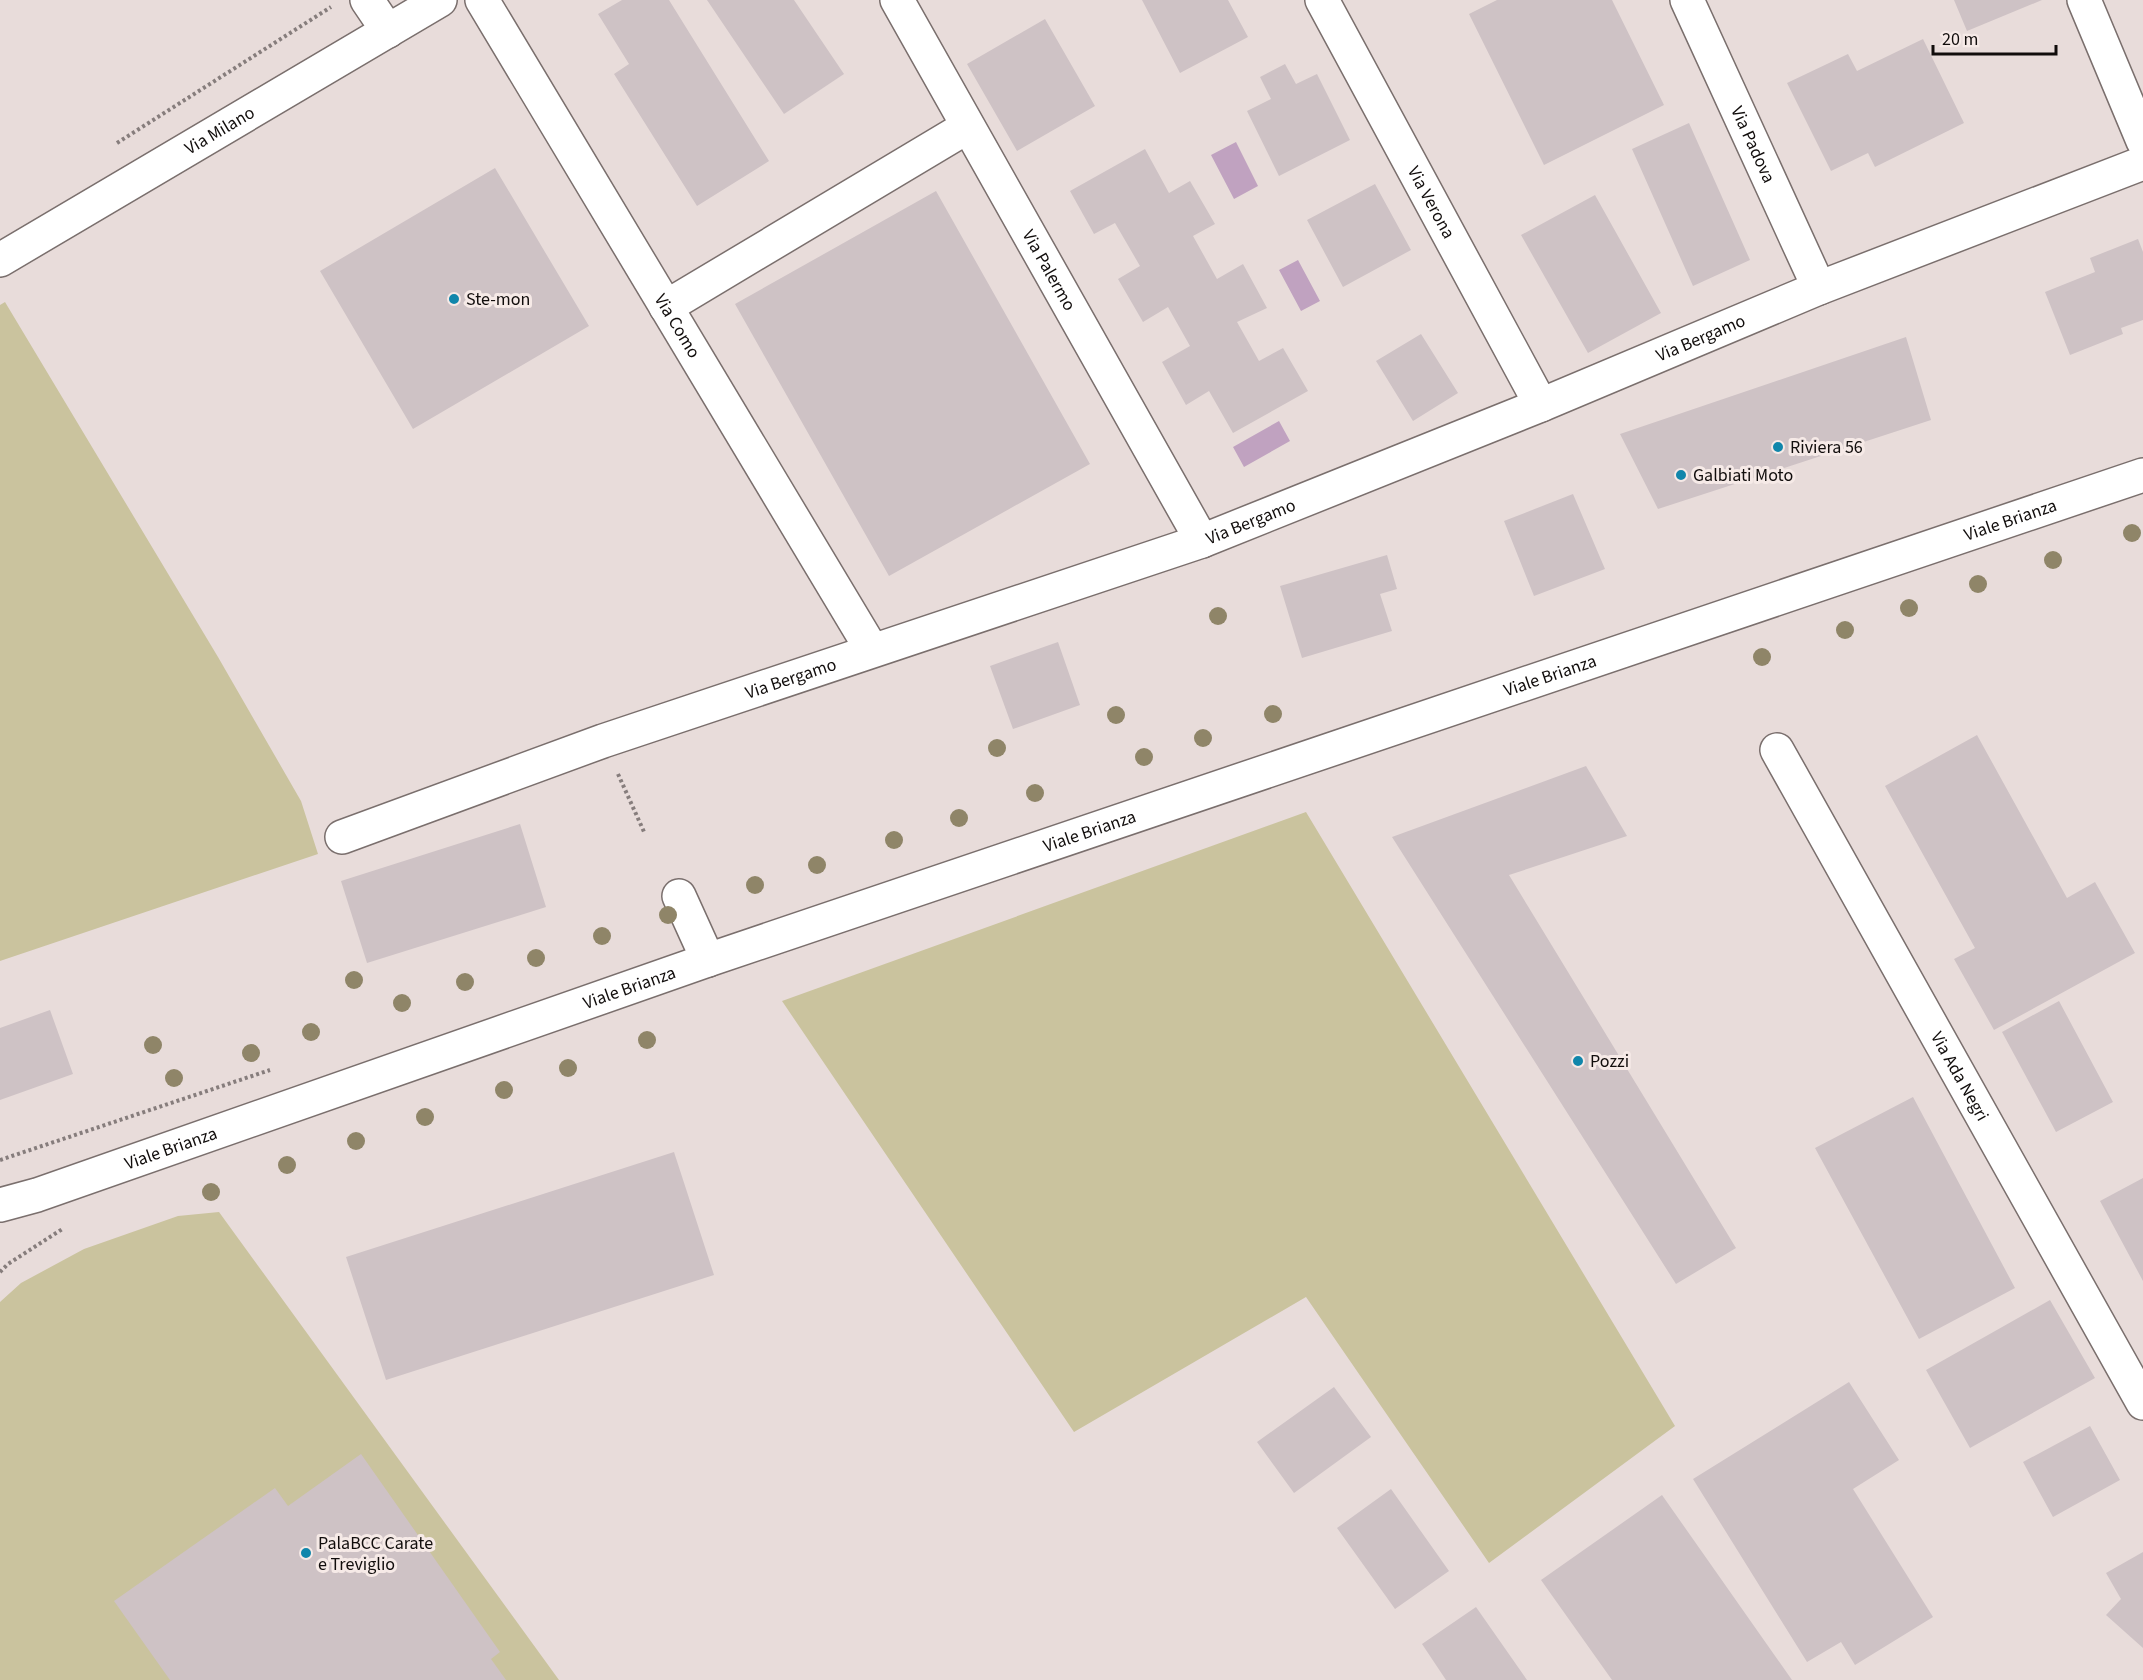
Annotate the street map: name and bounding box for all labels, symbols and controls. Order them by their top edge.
scale bar [1933,18,2056,56]
text: 20 m [1942,27,1978,52]
street label: Via Milano [180,100,259,161]
street label: Via Padova [1725,102,1782,187]
street label: Via Verona [1402,162,1461,243]
street label: Via Palermo [1016,225,1082,315]
place label: Ste-mon [466,287,530,312]
street label: Via Como [648,289,707,363]
marker: Ste-mon [447,292,461,306]
street label: Via Bergamo [1652,308,1749,368]
place label: Riviera 56 [1790,435,1863,460]
marker: Riviera 56 [1771,440,1785,454]
place label: Galbiati Moto [1693,463,1793,488]
marker: Galbiati Moto [1674,468,1688,482]
street label: Via Bergamo [1202,492,1299,551]
street label: Viale Brianza [1961,493,2060,547]
street label: Viale Brianza [1500,648,1600,703]
street label: Via Bergamo [742,651,840,705]
street label: Viale Brianza [1040,804,1139,858]
street label: Viale Brianza [580,960,679,1015]
street label: Via Ada Negri [1925,1027,1995,1126]
place label: Pozzi [1590,1049,1629,1074]
marker: Pozzi [1571,1054,1585,1068]
street label: Viale Brianza [121,1120,220,1176]
place label: PalaBCC Carate e Treviglio [318,1531,433,1577]
marker: PalaBCC Carate e Treviglio [299,1546,313,1560]

